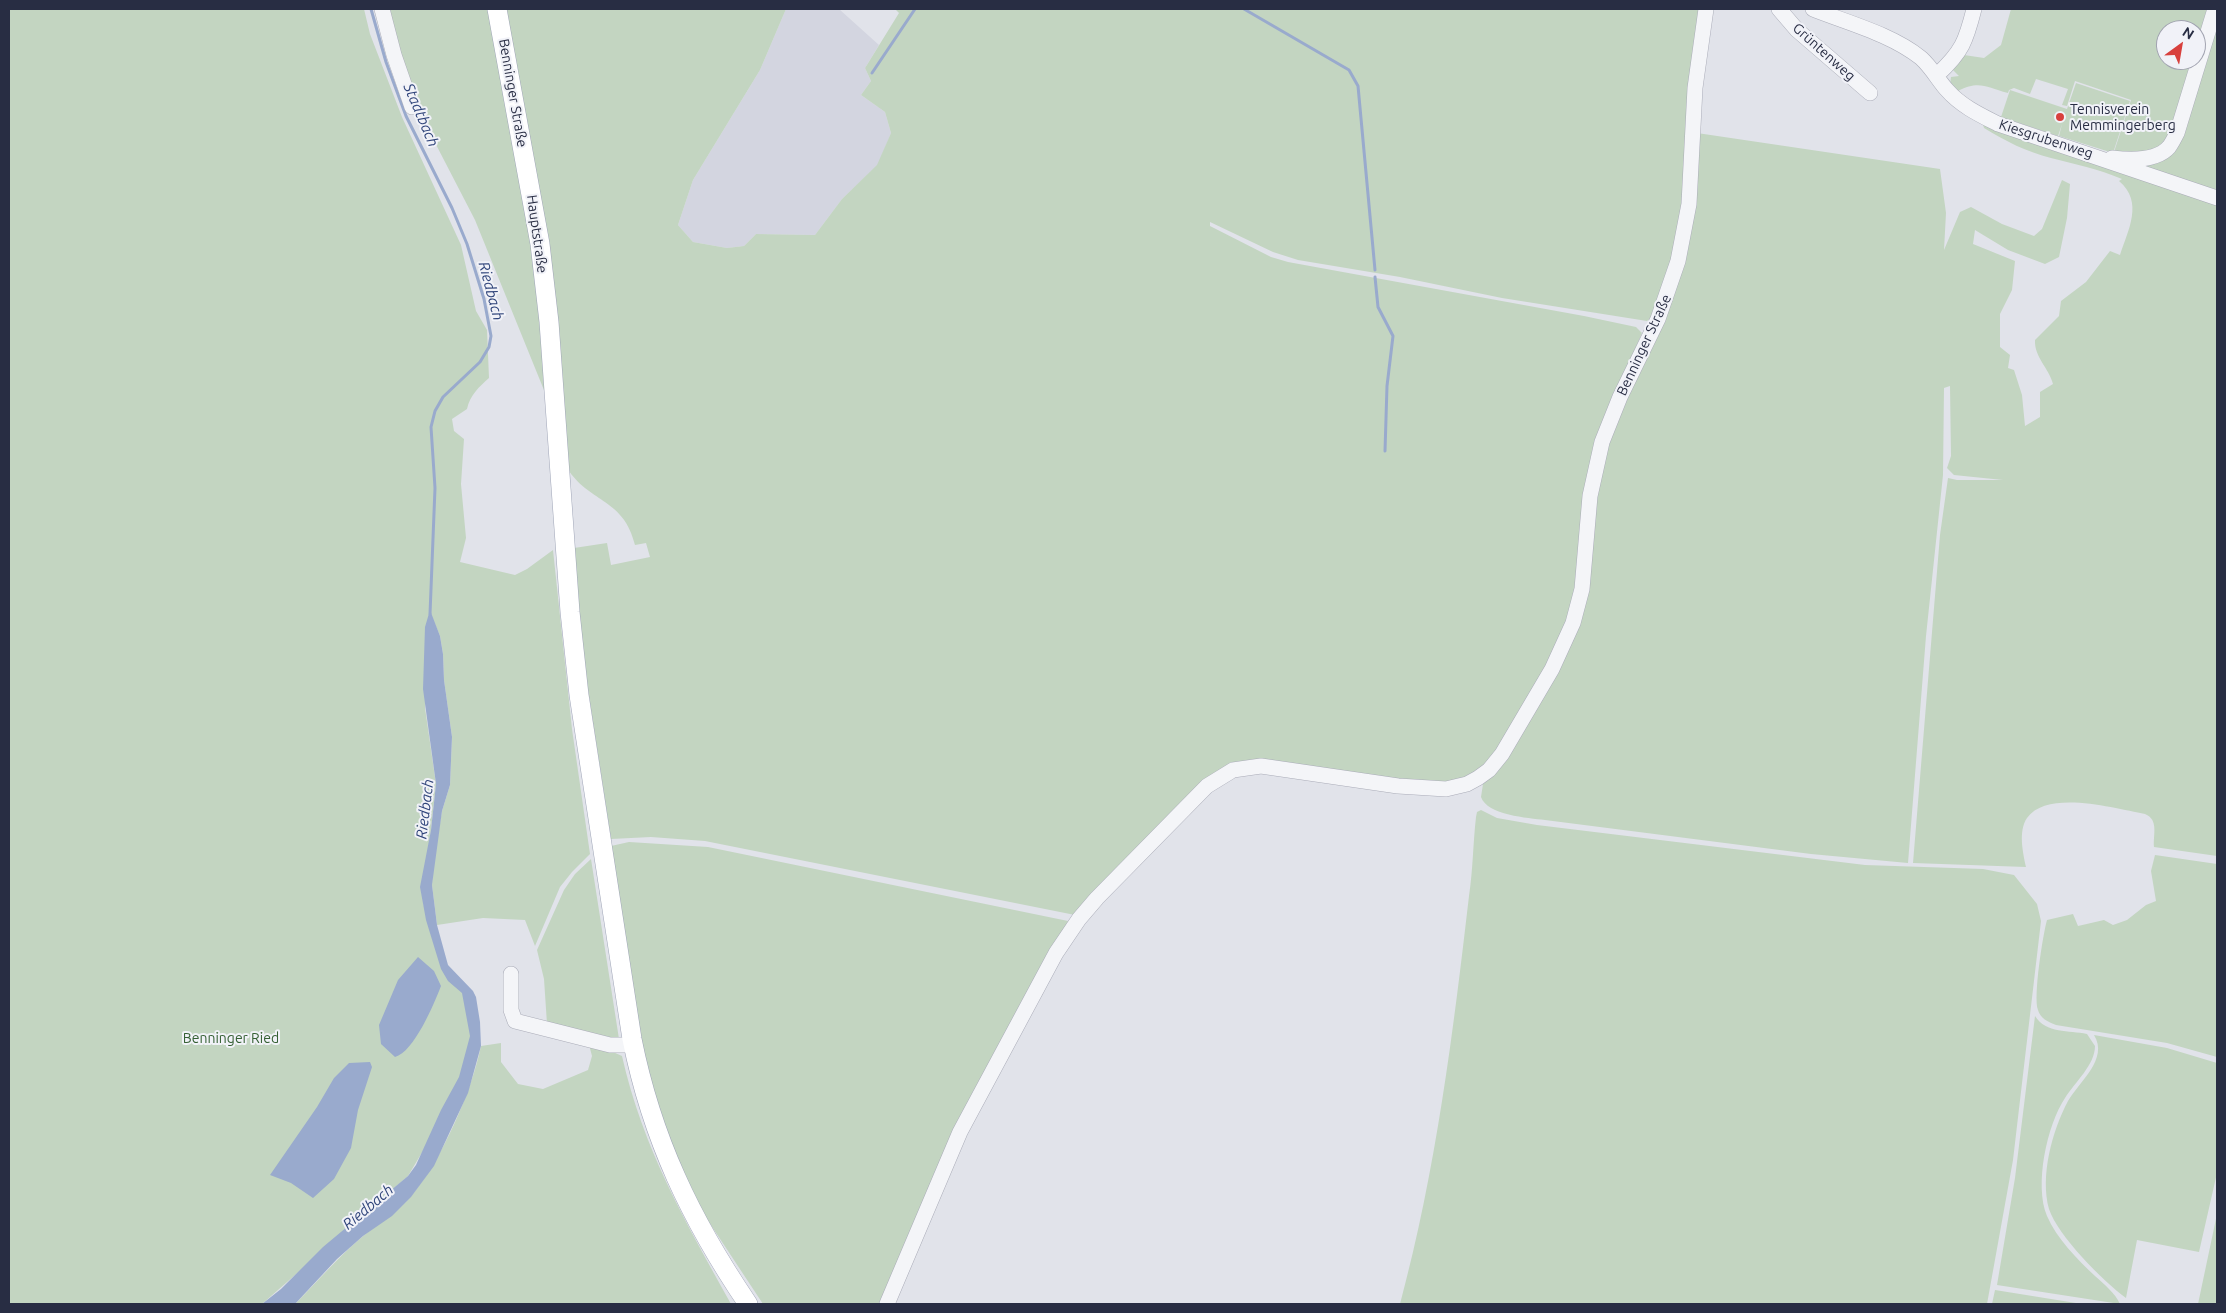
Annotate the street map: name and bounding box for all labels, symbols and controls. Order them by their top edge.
street label: Grüntenweg [1789,20,1859,84]
north arrow [2156,20,2206,70]
text: N [2180,24,2197,43]
street label: Benninger Straße [495,37,531,149]
water label: Stadtbach [400,81,442,149]
place label: Tennisverein Memmingerberg [2070,101,2176,134]
marker: Tennisverein Memmingerberg [2054,111,2066,123]
street label: Kiesgrubenweg [1997,116,2095,162]
street label: Hauptstraße [523,194,551,274]
water label: Riedbach [474,260,508,322]
street label: Benninger Straße [1613,292,1675,398]
water label: Riedbach [412,778,438,840]
park label: Benninger Ried [183,1030,279,1046]
water label: Riedbach [339,1181,397,1233]

